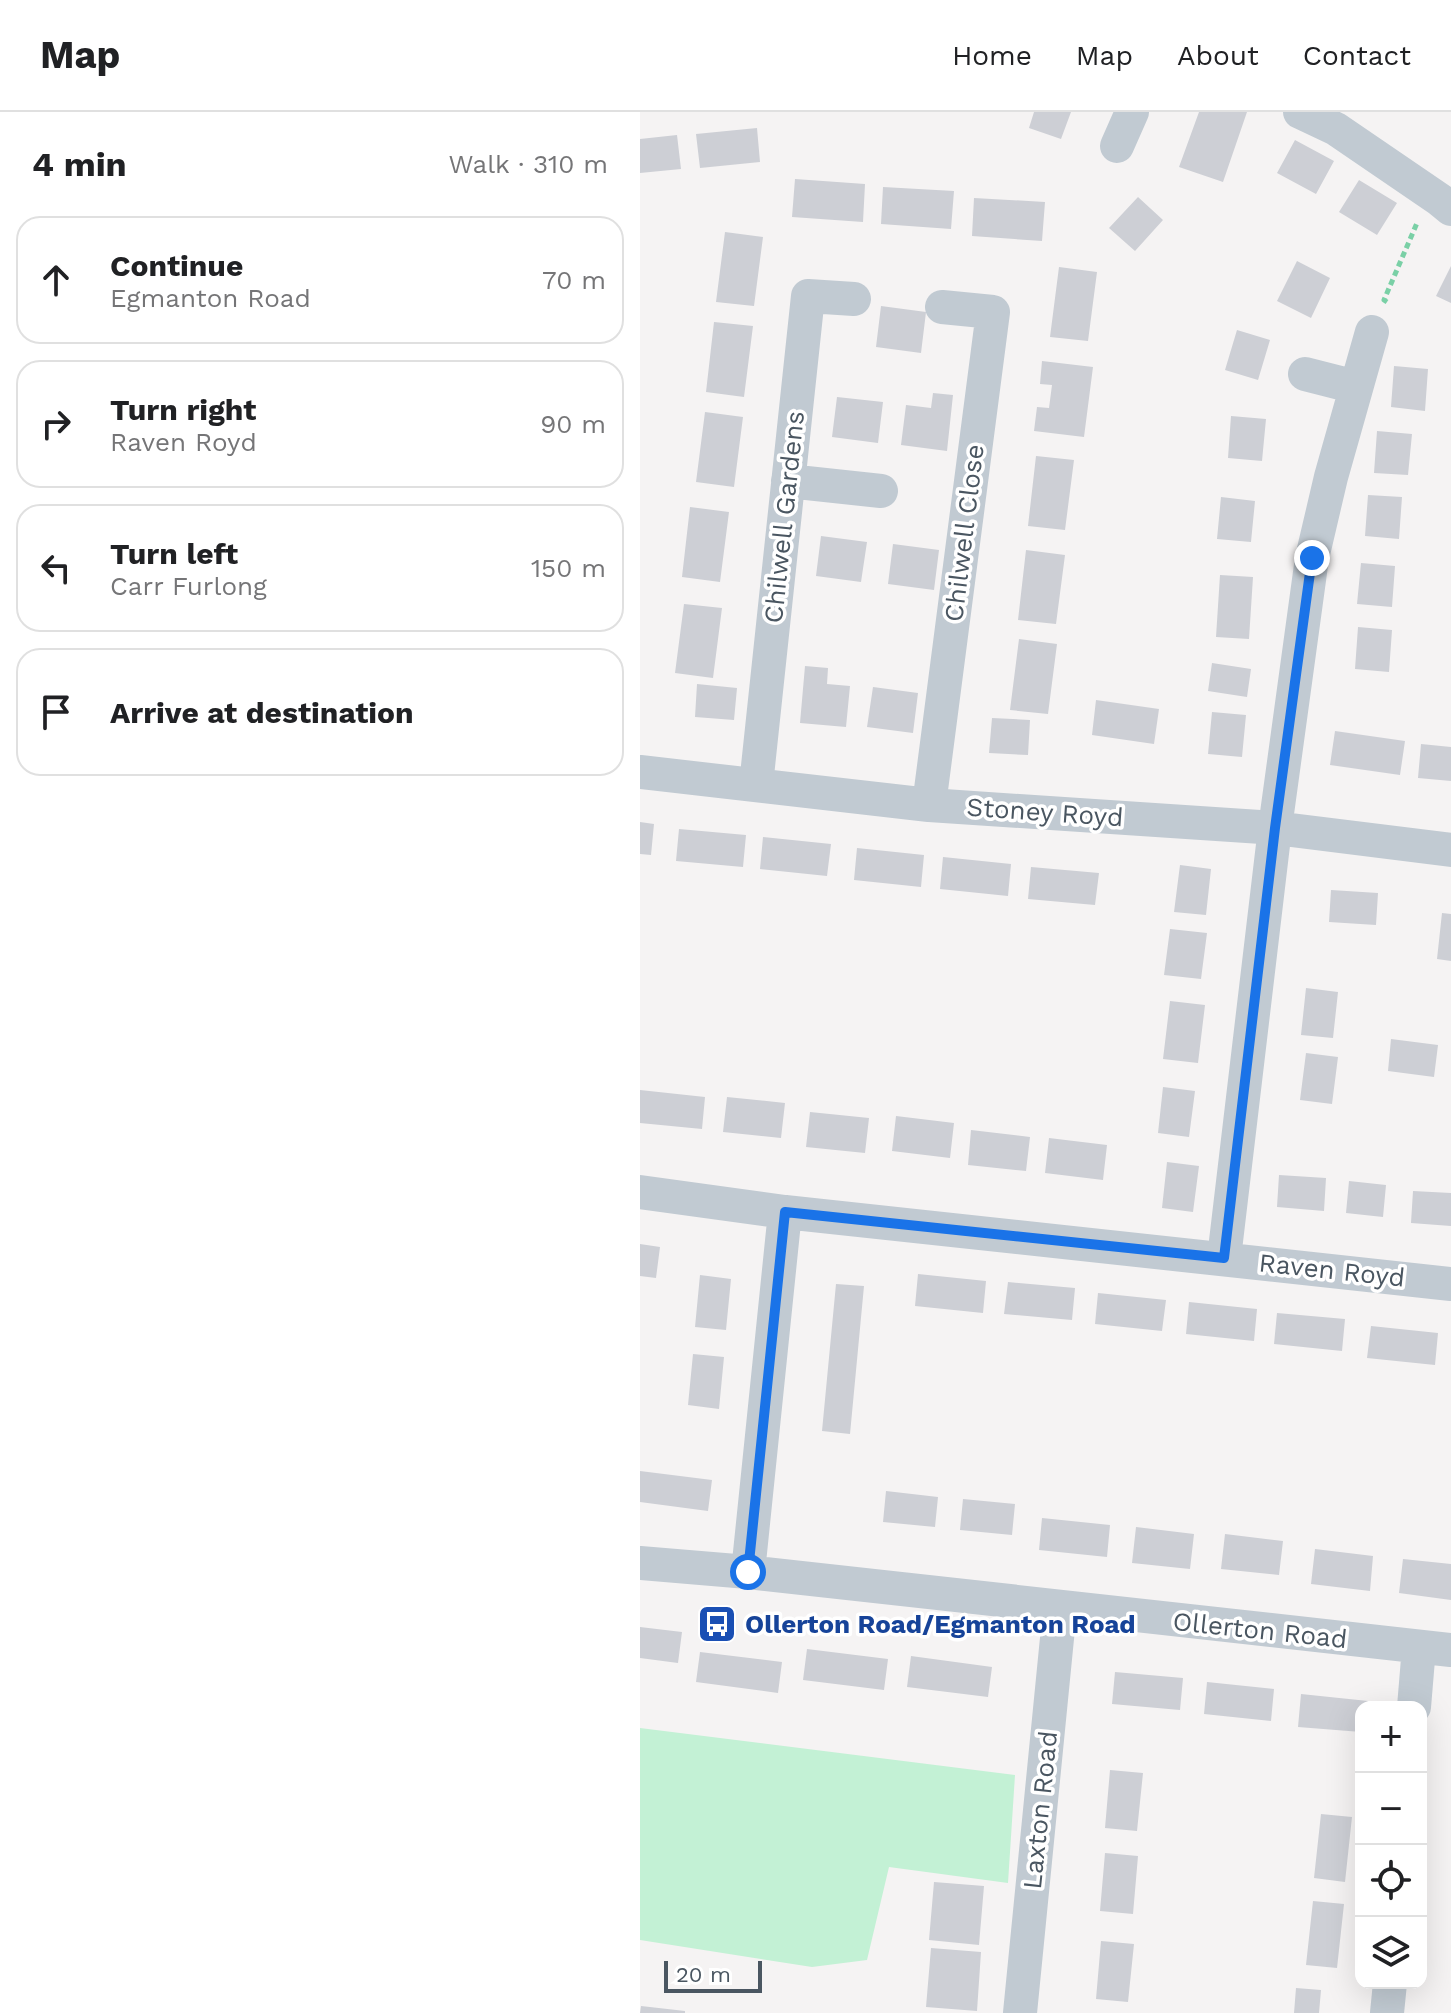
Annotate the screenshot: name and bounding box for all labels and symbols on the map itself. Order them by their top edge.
street label: Chilwell Gardens [758,409,810,625]
street label: Chilwell Close [938,443,990,623]
route end [1294,540,1330,576]
street label: Stoney Royd [966,792,1124,832]
street label: Raven Royd [1257,1247,1407,1293]
route start [730,1554,766,1590]
bus stop icon: Ollerton Road/Egmanton Road [696,1603,738,1645]
street label: Ollerton Road [1171,1606,1349,1654]
place label: Ollerton Road/Egmanton Road [745,1609,1136,1639]
street label: Laxton Road [1017,1729,1063,1891]
scale bar [664,1957,762,1993]

